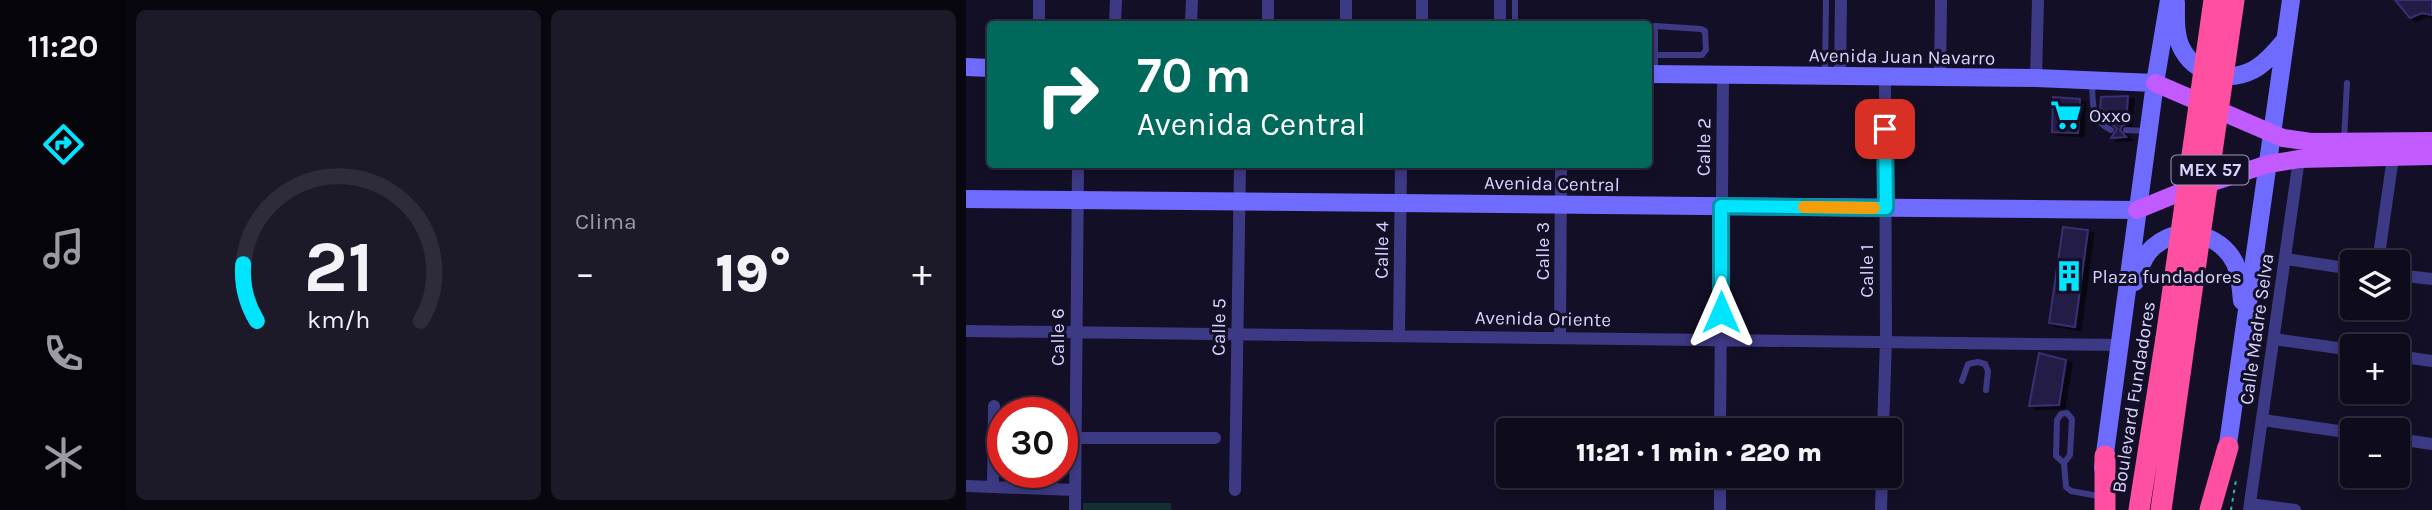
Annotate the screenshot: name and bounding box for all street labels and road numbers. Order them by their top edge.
street label: Avenida Juan Navarro [1809,44,1995,70]
street label: Calle 2 [1692,118,1716,176]
road number: MEX 57 [2172,155,2248,184]
street label: Avenida Central [1484,172,1620,196]
street label: Calle 4 [1370,221,1394,279]
street label: Calle 3 [1532,222,1554,280]
street label: Calle 1 [1856,244,1878,298]
street label: Calle Madre Selva [2235,252,2278,406]
street label: Calle 5 [1207,298,1231,356]
street label: Boulevard Fundadores [2108,300,2160,495]
street label: Avenida Oriente [1475,307,1611,331]
street label: Calle 6 [1047,308,1069,366]

